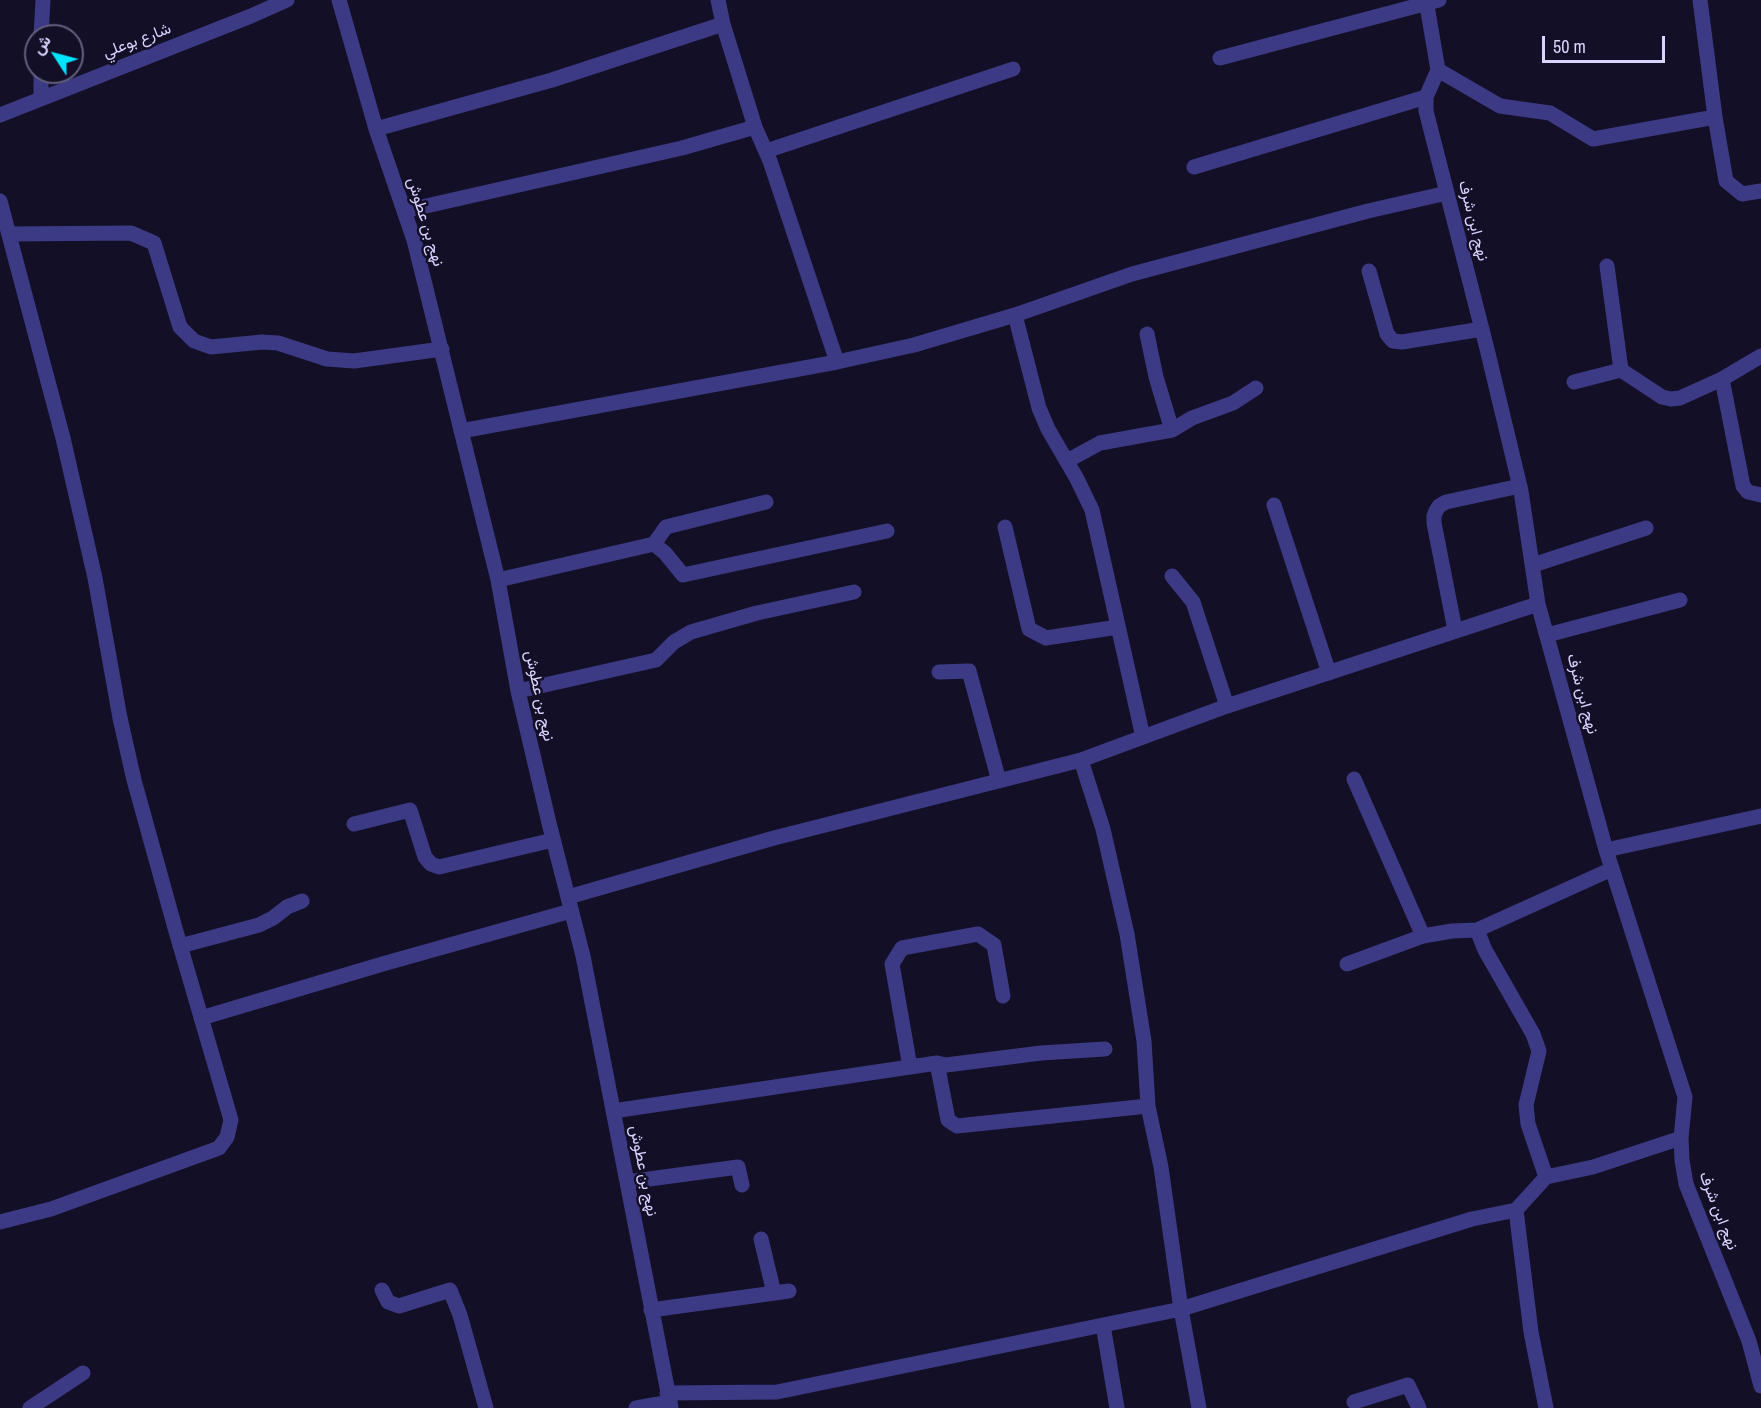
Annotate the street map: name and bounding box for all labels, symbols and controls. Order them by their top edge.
street label: شارع بوعلي [100,19,174,63]
north arrow [24,24,84,84]
scale bar [1545,24,1668,62]
text: ش [26,30,56,59]
text: 50 m [1553,34,1586,59]
street label: نهج بن عطوش [402,175,448,269]
street label: نهج ابن شرف [1454,179,1492,263]
street label: نهج بن عطوش [520,649,558,743]
street label: نهج ابن شرف [1562,652,1602,736]
street label: نهج بن عطوش [625,1124,661,1218]
street label: نهج ابن شرف [1694,1169,1742,1253]

